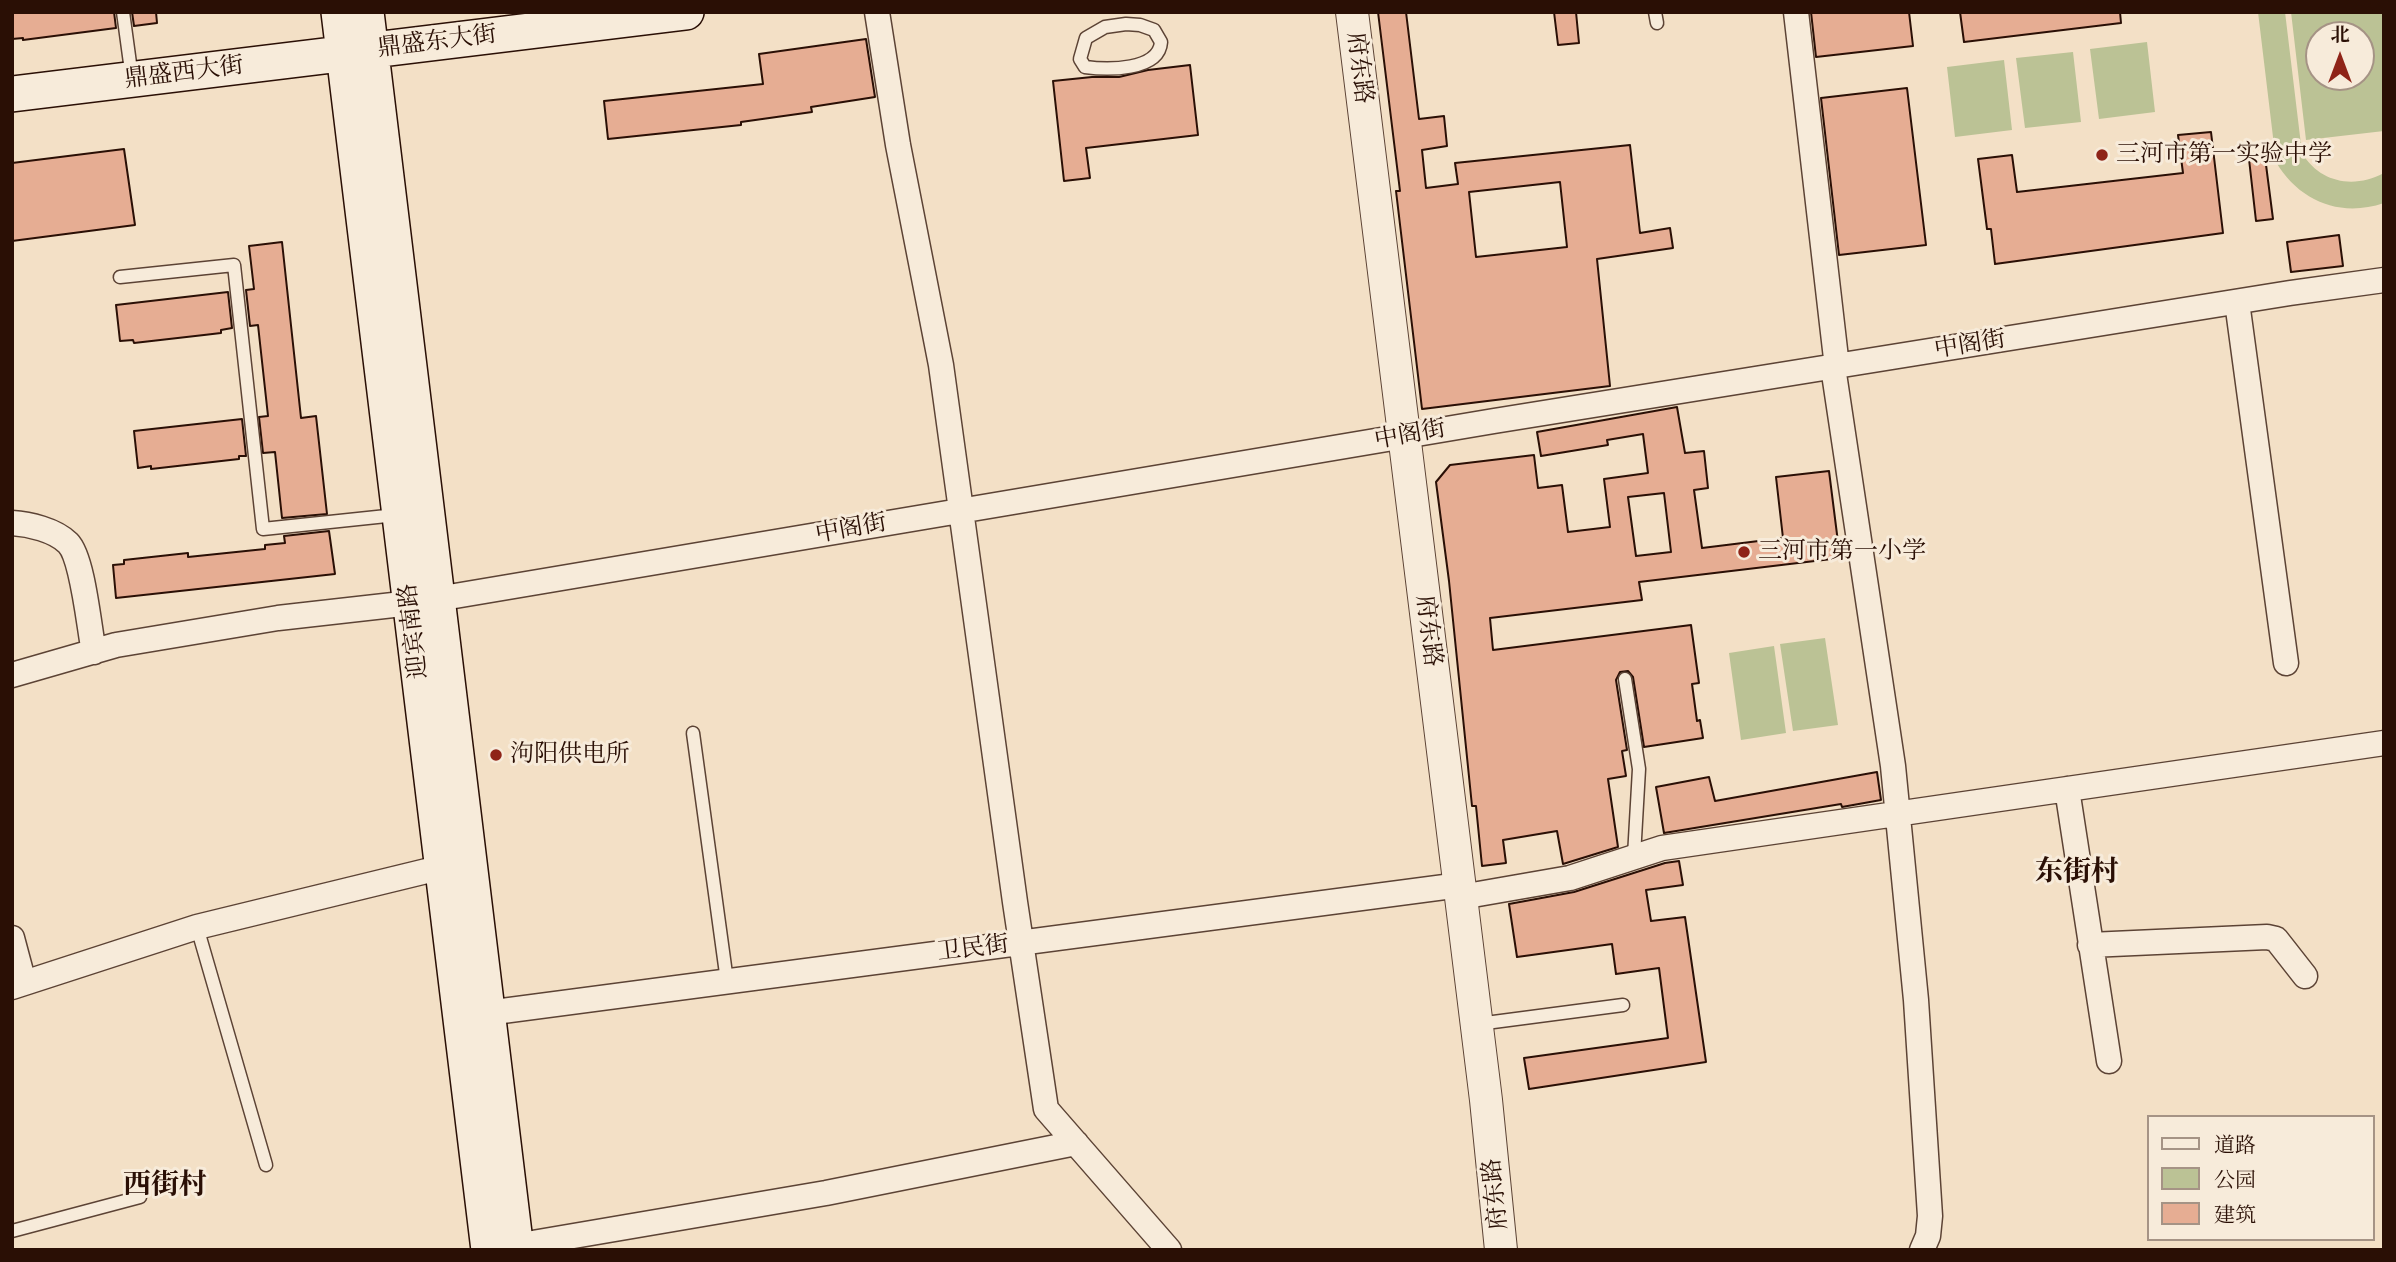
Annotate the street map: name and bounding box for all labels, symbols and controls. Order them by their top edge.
street label: 鼎盛东大街 [376,20,498,64]
north arrow [2305,21,2375,91]
text: 北 [2330,27,2350,46]
street label: 府东路 [1340,31,1378,105]
street label: 鼎盛西大街 [123,51,245,95]
place label: 三河市第一实验中学 [2116,141,2332,169]
marker: 三河市第一实验中学 [2094,147,2110,163]
street label: 中阁街 [1932,325,2008,365]
street label: 中阁街 [1372,415,1448,455]
street label: 中阁街 [813,509,889,549]
place label: 三河市第一小学 [1758,538,1926,566]
marker: 三河市第一小学 [1736,544,1752,560]
street label: 迎宾南路 [394,582,434,680]
street label: 府东路 [1409,594,1447,668]
place label: 泃阳供电所 [510,741,630,769]
marker: 泃阳供电所 [488,747,504,763]
district label: 东街村 [2035,856,2119,890]
street label: 卫民街 [936,930,1010,968]
legend [2148,1115,2375,1241]
text: 道路 [2214,1136,2256,1157]
street label: 府东路 [1478,1157,1514,1231]
district label: 西街村 [123,1169,207,1203]
text: 公园 [2214,1171,2256,1192]
text: 建筑 [2214,1206,2256,1227]

